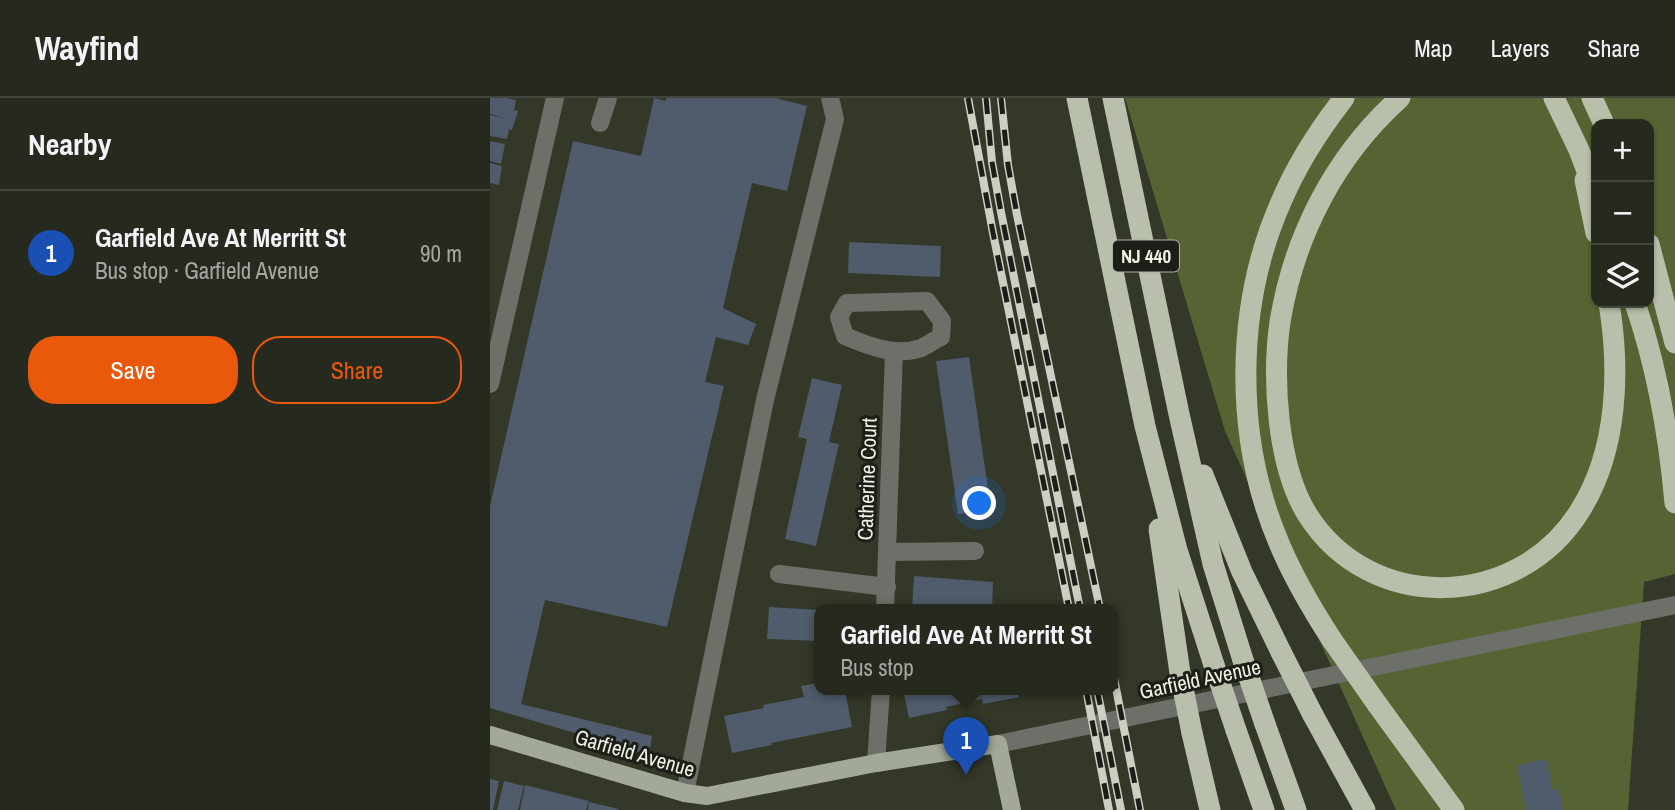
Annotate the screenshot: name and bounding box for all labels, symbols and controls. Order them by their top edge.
text: Wayfind [35,26,139,70]
text: Map [1414,32,1452,64]
text: Layers [1490,32,1549,64]
text: Share [1587,32,1640,64]
map controls [1591,119,1654,308]
button: + [1591,119,1654,182]
text: Nearby [28,124,111,164]
button: − [1591,182,1654,245]
text: Garfield Ave At Merritt St [95,220,346,255]
text: 1 [46,238,56,269]
text: 90 m [420,238,462,269]
road number: NJ 440 [1113,240,1179,272]
button: layers [1591,245,1654,308]
text: Bus stop · Garfield Avenue [95,255,319,286]
button: Save [28,336,238,404]
button: Share [252,336,462,404]
street label: Catherine Court [850,417,884,541]
your location [962,486,996,520]
popup [814,604,1118,695]
text: Garfield Ave At Merritt St [840,617,1092,652]
text: Bus stop [840,652,914,683]
street label: Garfield Avenue [1137,652,1263,706]
pin: 1 [943,717,989,775]
street label: Garfield Avenue [572,722,698,784]

